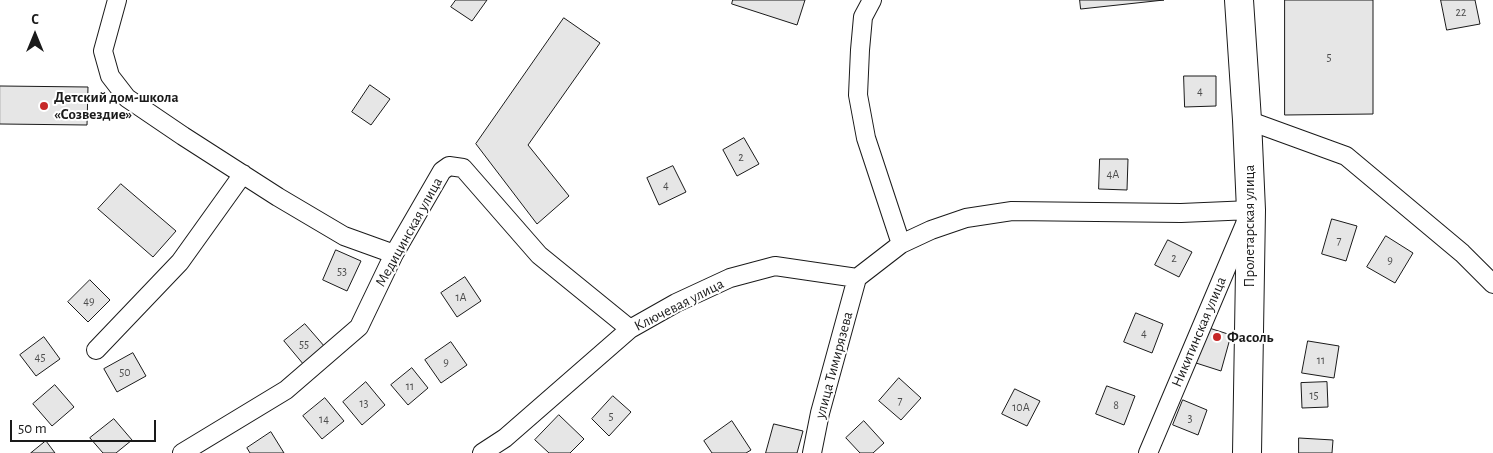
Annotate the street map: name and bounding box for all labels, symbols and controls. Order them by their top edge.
house number: 22 [1456,5,1466,19]
north arrow [10,10,60,60]
text: С [31,13,39,27]
house number: 5 [1326,50,1332,64]
house number: 4 [1197,84,1203,98]
place label: Детский дом-школа «Созвездие» [54,88,179,123]
marker: Детский дом-школа «Созвездие» [38,100,50,112]
house number: 2 [738,150,744,164]
street label: Пролетарская улица [1240,165,1258,287]
house number: 4А [1107,167,1119,181]
street label: Медицинская улица [371,174,447,290]
house number: 4 [663,178,669,192]
house number: 7 [1336,233,1342,247]
house number: 2 [1171,251,1177,265]
house number: 9 [1387,253,1393,267]
house number: 53 [337,264,347,278]
street label: Никитинская улица [1168,274,1230,390]
street label: Ключевая улица [631,275,727,335]
house number: 1А [455,290,467,304]
house number: 49 [83,294,95,308]
street label: улица Тимирязева [811,310,857,420]
house number: 4 [1141,326,1147,340]
place label: Фасоль [1227,328,1273,346]
marker: Фасоль [1211,331,1223,343]
house number: 55 [299,337,309,351]
house number: 45 [35,350,45,364]
house number: 11 [1317,353,1325,367]
house number: 9 [443,355,449,369]
house number: 50 [119,365,131,379]
house number: 11 [406,379,414,393]
house number: 15 [1309,388,1319,402]
house number: 7 [897,393,903,407]
house number: 13 [359,396,369,410]
house number: 8 [1113,398,1119,412]
house number: 10А [1012,400,1030,414]
house number: 5 [608,409,614,423]
scale bar [12,410,159,442]
house number: 3 [1188,411,1192,425]
house number: 14 [319,412,329,426]
text: 50 m [18,421,47,436]

